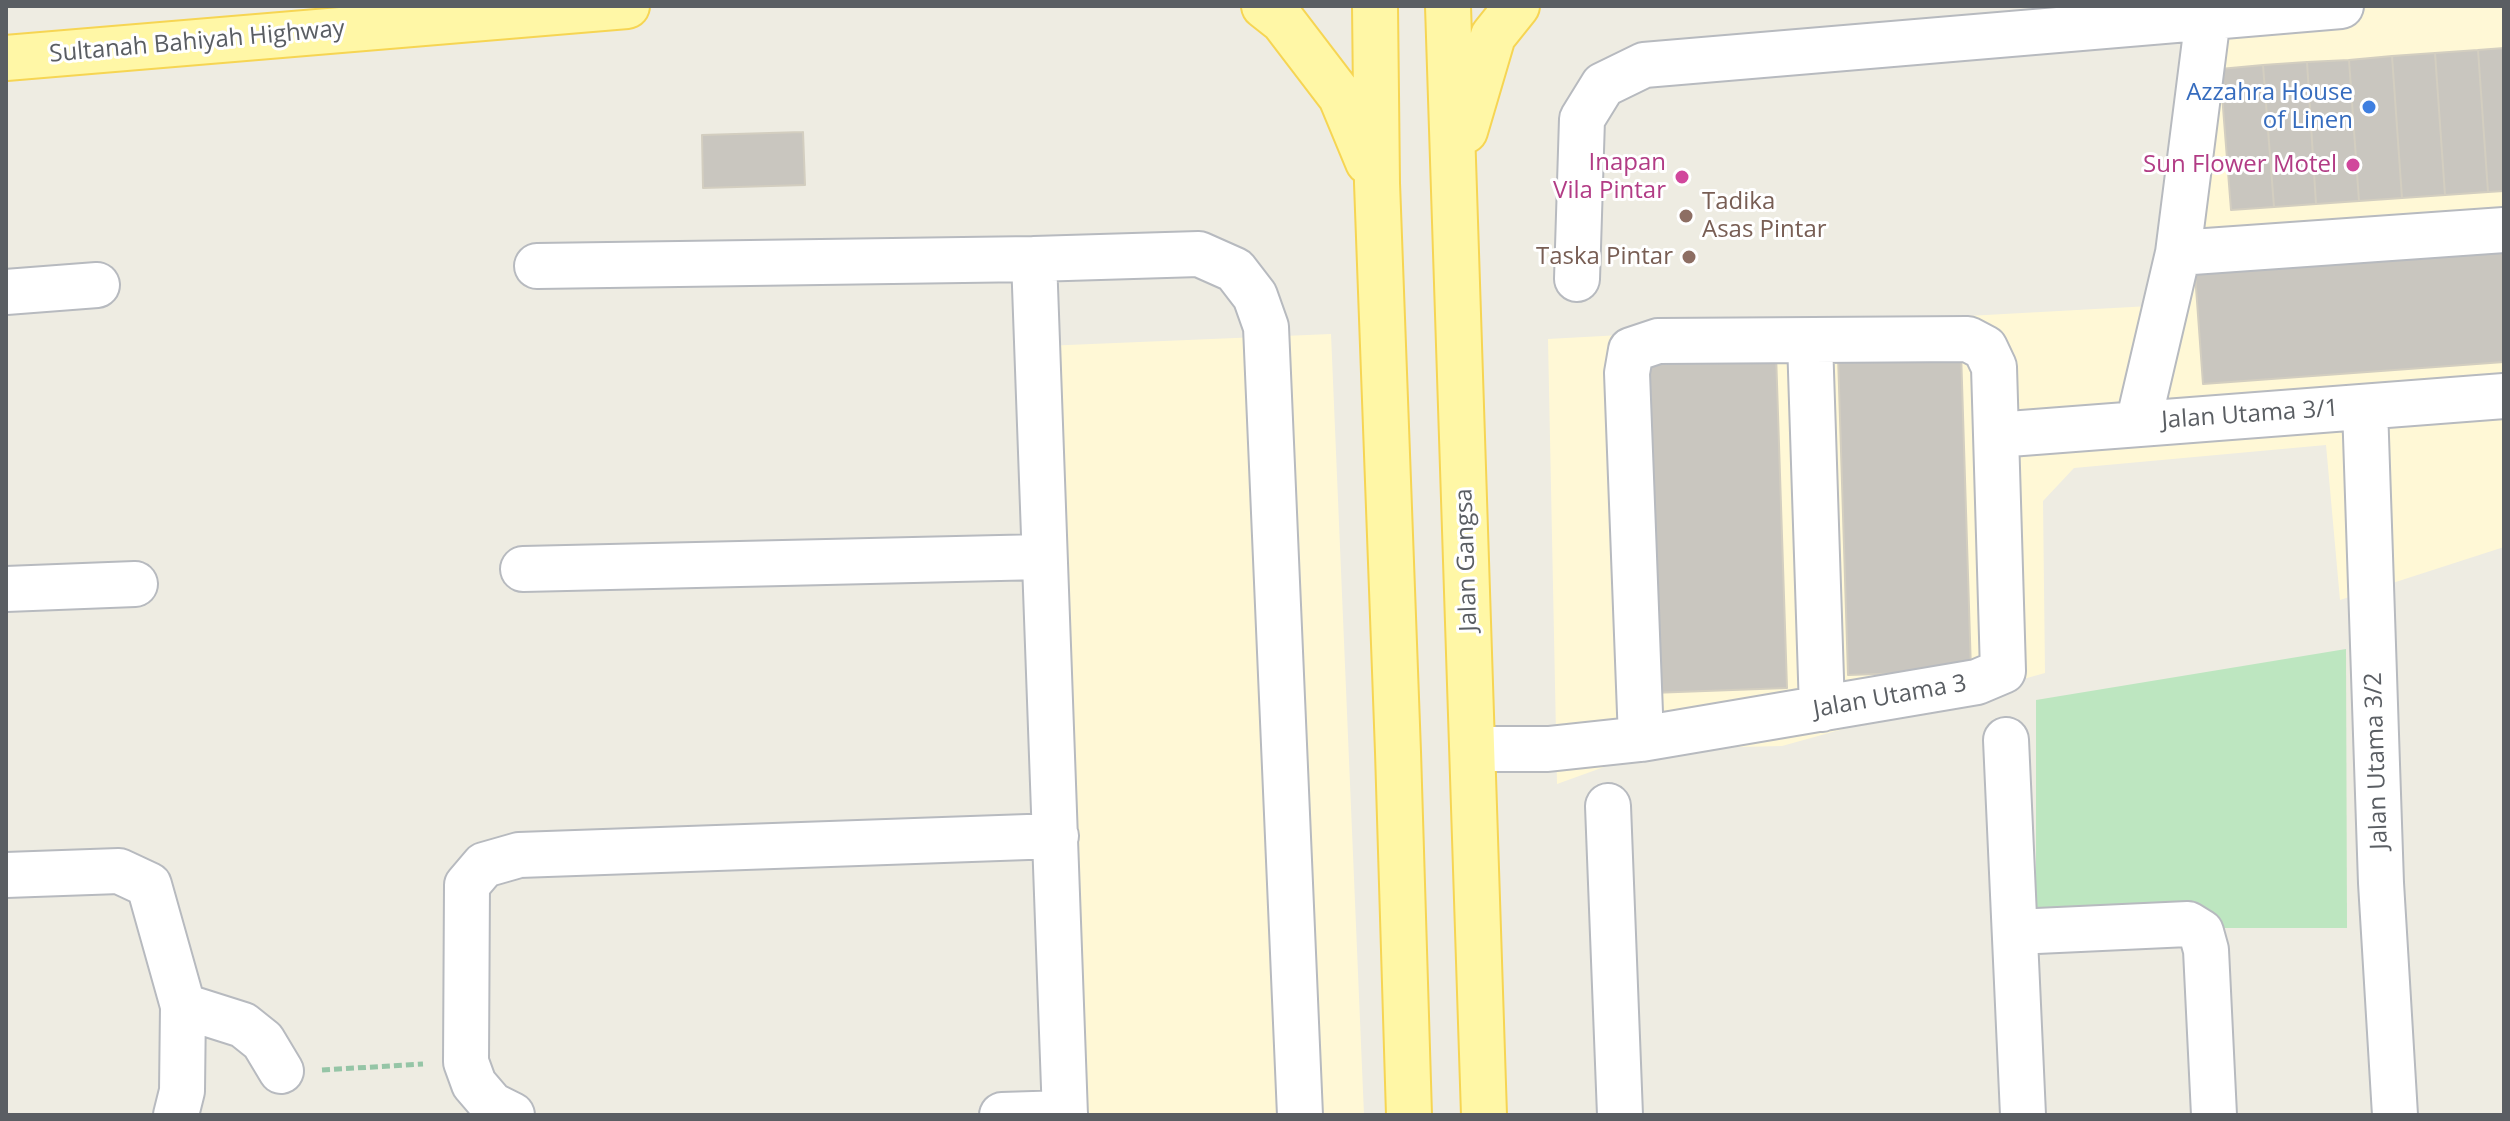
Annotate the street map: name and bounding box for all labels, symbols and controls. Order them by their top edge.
street label: Sultanah Bahiyah Highway [48,15,346,69]
place label: Azzahra House of Linen [2186,79,2353,135]
marker: Azzahra House of Linen [2360,98,2378,116]
place label: Inapan Vila Pintar [1553,149,1666,205]
place label: Sun Flower Motel [2143,151,2337,179]
marker: Sun Flower Motel [2344,156,2362,174]
marker: Inapan Vila Pintar [1673,168,1691,186]
place label: Tadika Asas Pintar [1702,188,1827,244]
marker: Tadika Asas Pintar [1677,207,1695,225]
place label: Taska Pintar [1536,243,1673,271]
marker: Taska Pintar [1680,248,1698,266]
street label: Jalan Utama 3/1 [2160,394,2340,436]
street label: Jalan Gangsa [1450,488,1484,632]
street label: Jalan Utama 3 [1811,669,1969,725]
street label: Jalan Utama 3/2 [2360,672,2394,850]

